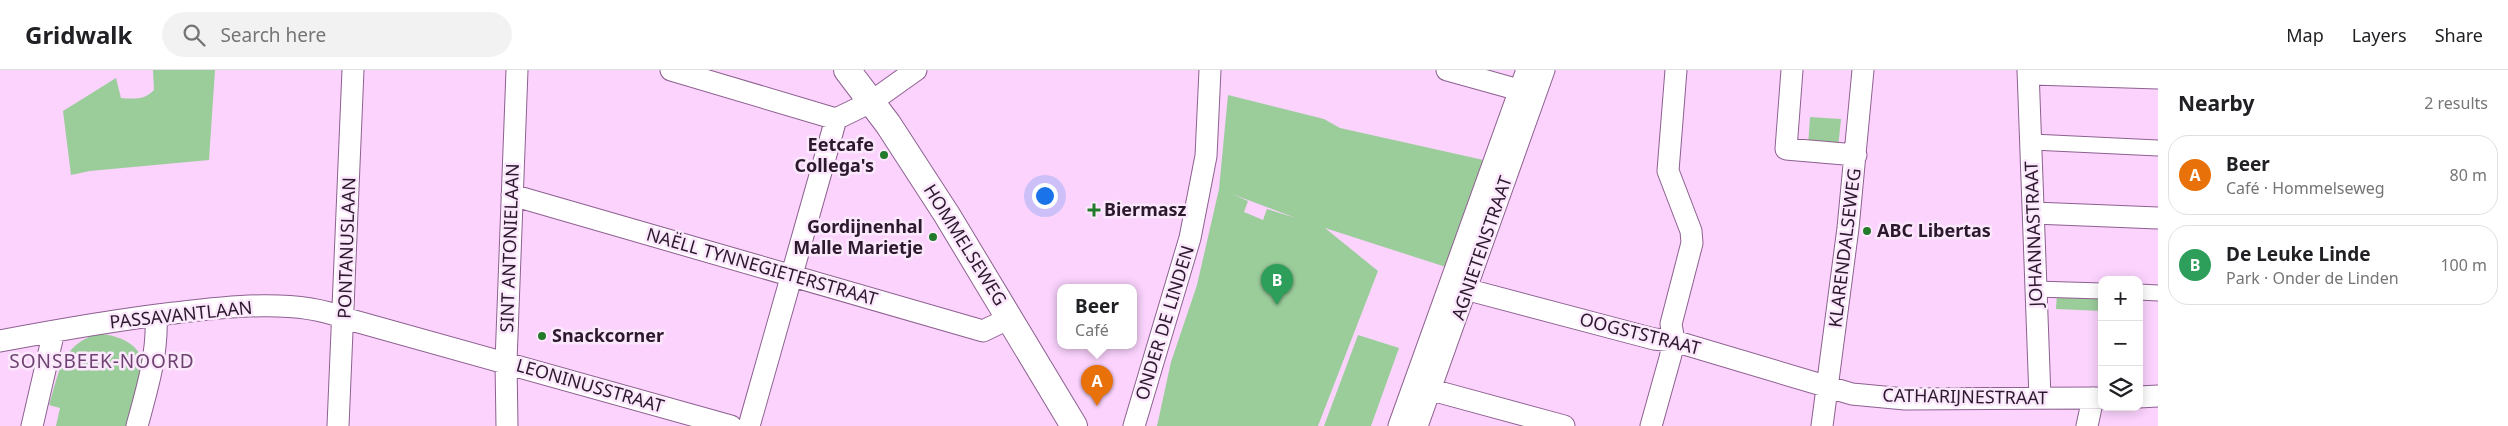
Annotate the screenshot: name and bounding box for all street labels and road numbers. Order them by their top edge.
street label: JOHANNASTRAAT [2018,161,2048,309]
street label: SINT ANTONIELAAN [494,163,524,333]
street label: KLARENDALSEWEG [1822,167,1866,329]
street label: AGNIETENSTRAAT [1445,173,1517,323]
street label: PONTANUSLAAN [332,177,360,319]
street label: HOMMELSEWEG [919,179,1013,310]
street label: NAËLL TYNNEGIETERSTRAAT [644,221,881,311]
street label: ONDER DE LINDEN [1129,242,1199,403]
street label: PASSAVANTLAAN [108,295,253,333]
street label: OOGSTSTRAAT [1577,306,1703,360]
street label: LEONINUSSTRAAT [514,352,667,418]
street label: CATHARIJNESTRAAT [1882,383,2048,409]

